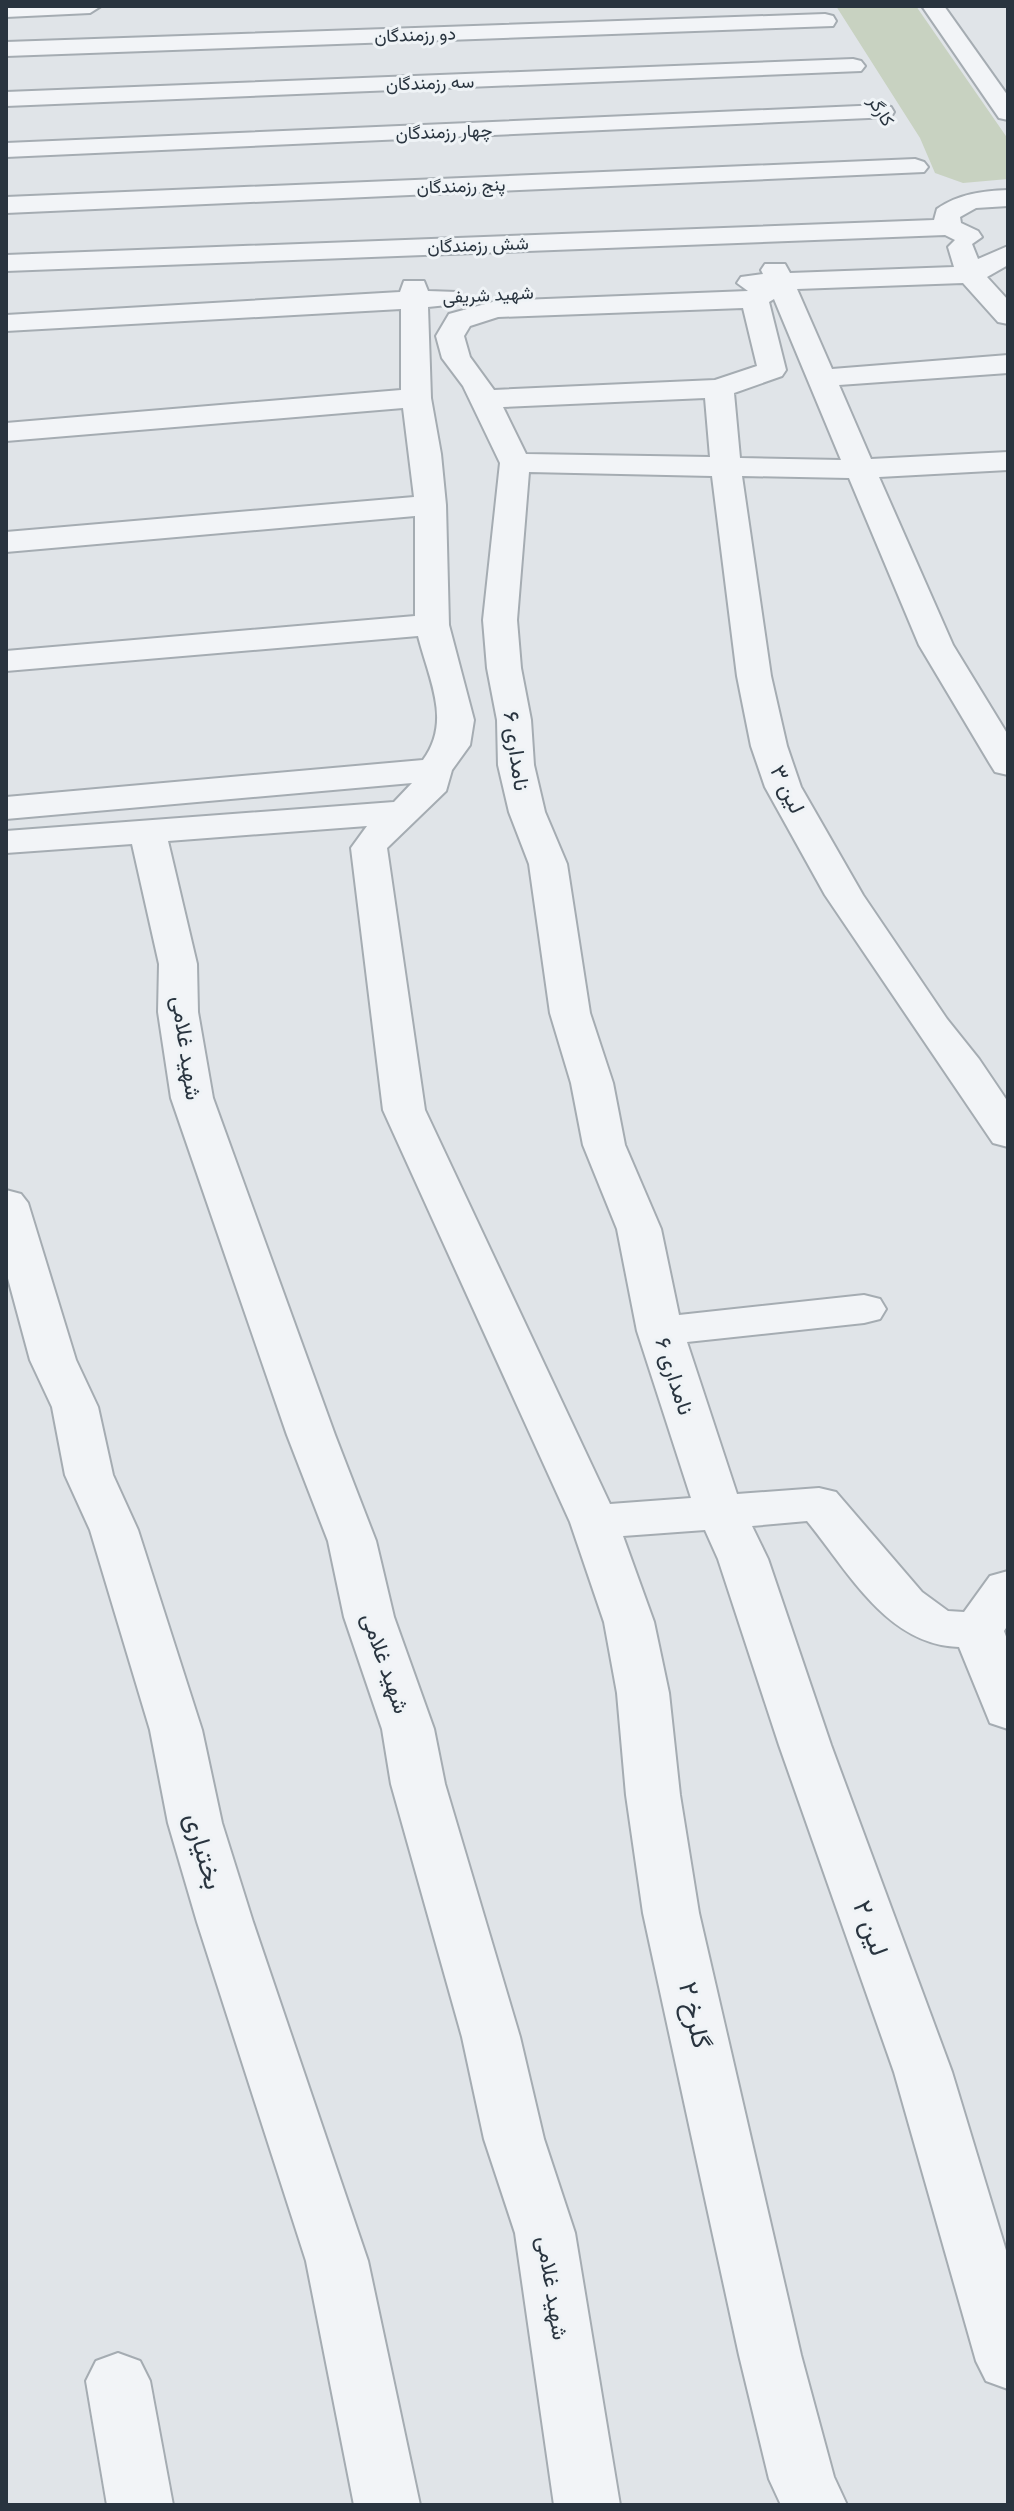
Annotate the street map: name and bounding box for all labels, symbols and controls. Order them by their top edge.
street label: دو رزمندگان [374,23,456,47]
street label: سه رزمندگان [385,70,475,96]
street label: کارگر [863,91,899,130]
street label: چهار رزمندگان [395,119,493,146]
street label: پنج رزمندگان [416,173,506,200]
street label: شش رزمندگان [427,232,529,258]
street label: شهید شریفی [442,282,534,308]
street label: نامداری ۶ [498,710,535,792]
street label: لین ۳ [764,760,811,818]
street label: شهید غلامی [166,994,207,1102]
street label: نامداری ۶ [649,1334,700,1418]
street label: شهید غلامی [356,1609,415,1717]
street label: بختیاری [178,1809,230,1893]
street label: لین ۲ [846,1896,896,1960]
street label: گلرخ ۲ [670,1979,718,2052]
street label: شهید غلامی [531,2234,574,2342]

